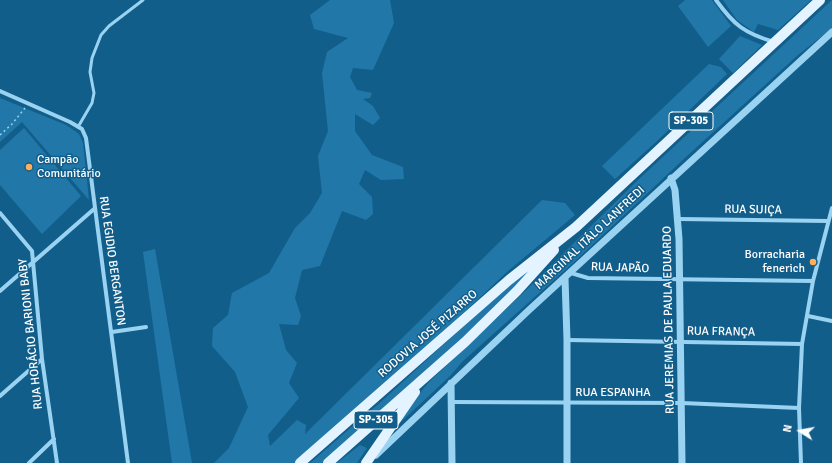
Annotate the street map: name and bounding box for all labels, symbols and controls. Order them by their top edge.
road number: SP-305 [669,112,713,130]
place label: Campão Comunitário [37,153,101,181]
marker: Campão Comunitário [24,162,34,172]
street label: MARGINAL ITÁLO LANFREDI [532,183,648,293]
street label: RUA EGIDIO BERGANTON [96,195,128,327]
street label: RUA SUIÇA [724,202,782,218]
street label: RUA JEREMIAS DE PAULA EDUARDO [660,226,678,414]
place label: Borracharia fenerich [744,248,805,276]
marker: Borracharia fenerich [808,257,818,267]
street label: RUA HORÁCIO BARIONI BABY [16,258,46,410]
street label: RUA JAPÃO [591,260,649,276]
street label: RODOVIA JOSÉ PIZARRO [375,287,481,381]
street label: RUA FRANÇA [687,324,755,340]
street label: RUA ESPANHA [575,386,651,400]
road number: SP-305 [354,411,398,429]
north arrow [780,411,820,451]
text: N [781,424,795,434]

